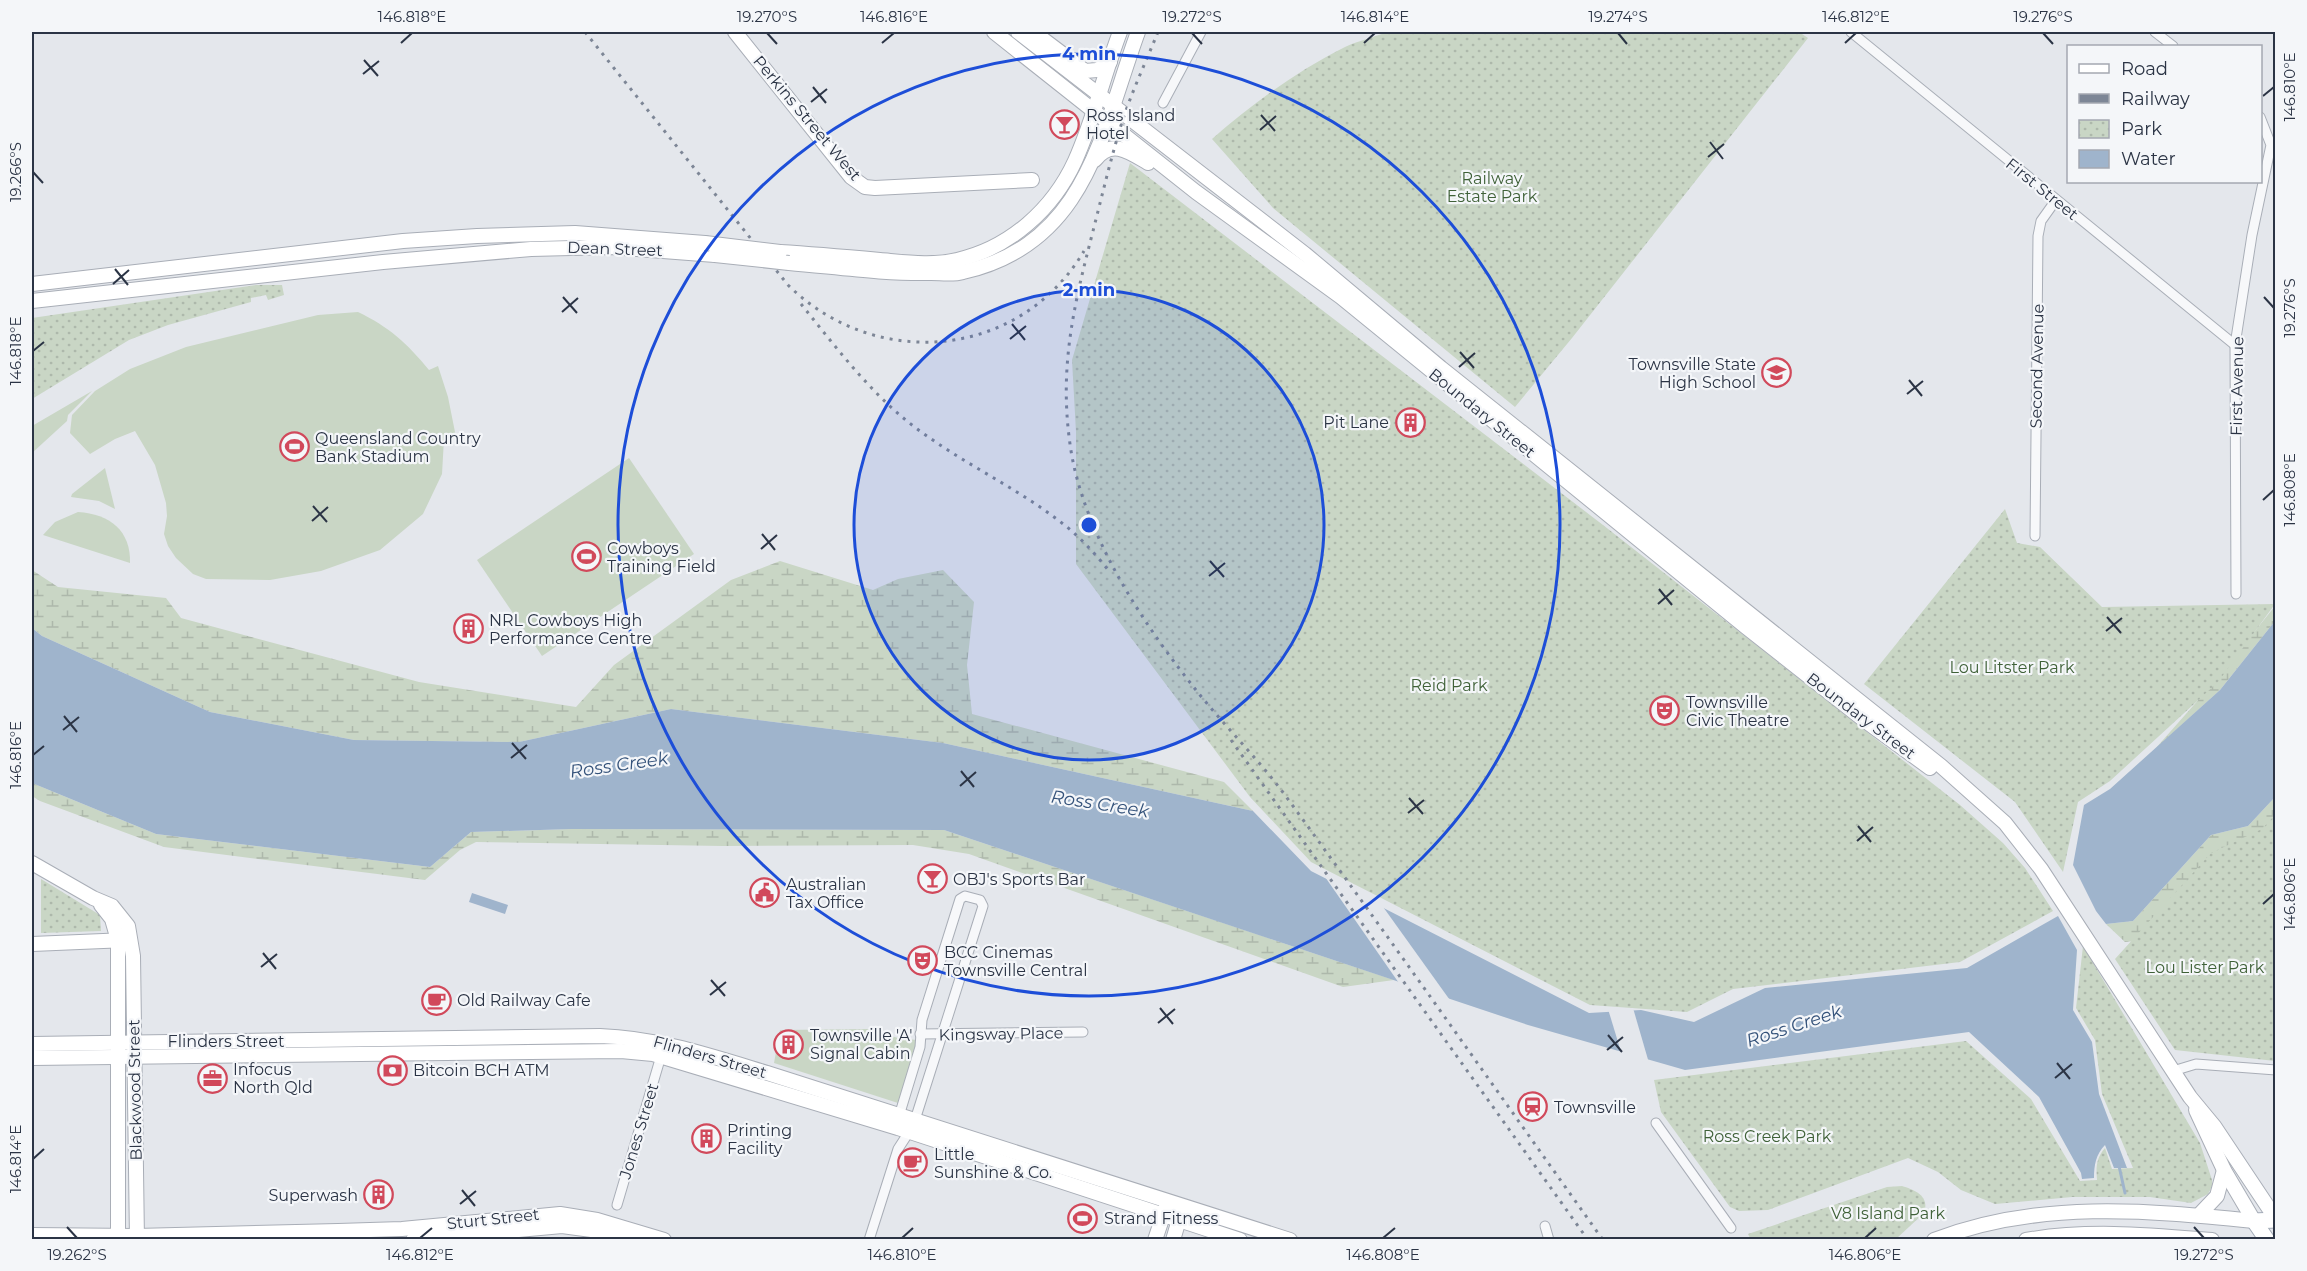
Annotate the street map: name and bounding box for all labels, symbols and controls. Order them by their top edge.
text: 146.818°E [378,7,446,26]
text: 19.270°S [737,7,797,26]
text: 146.816°E [860,7,928,26]
text: 19.272°S [1162,7,1222,26]
text: 146.814°E [1341,7,1409,26]
text: 19.274°S [1588,7,1648,26]
text: 146.812°E [1822,7,1890,26]
text: 19.276°S [2013,7,2073,26]
text: 4 min [1062,43,1116,65]
legend [2067,45,2262,183]
street label: Perkins Street West [749,52,865,185]
text: 146.810°E [2280,52,2299,122]
text: Road [2121,58,2168,80]
text: Railway [2121,88,2190,110]
place label: Ross Island Hotel [1086,106,1175,143]
bar icon: Ross Island Hotel [1049,108,1081,140]
text: Park [2121,118,2162,140]
text: 19.266°S [6,142,25,202]
text: Water [2121,148,2176,170]
street label: First Street [2002,154,2082,224]
park label: Railway Estate Park [1447,169,1538,206]
street label: Dean Street [567,238,664,260]
text: 19.276°S [2280,278,2299,338]
text: 2 min [1063,279,1115,301]
street label: Second Avenue [2026,304,2048,428]
text: 146.818°E [6,317,25,385]
street label: First Avenue [2227,336,2247,436]
place label: Townsville State High School [1629,355,1756,392]
school or university icon: Townsville State High School [1761,357,1793,389]
street label: Boundary Street [1425,364,1539,462]
building icon: Pit Lane [1394,406,1426,438]
place label: Pit Lane [1323,413,1389,432]
place label: Queensland Country Bank Stadium [315,429,481,466]
sports icon: Queensland Country Bank Stadium [278,431,310,463]
text: 146.808°E [2280,453,2299,527]
centre of rings [1079,515,1099,535]
place label: Cowboys Training Field [607,539,716,576]
sports icon: Cowboys Training Field [570,541,602,573]
place label: NRL Cowboys High Performance Centre [489,611,652,648]
building icon: NRL Cowboys High Performance Centre [452,613,484,645]
park label: Lou Litster Park [1949,658,2075,677]
street label: Boundary Street [1803,669,1920,763]
park label: Reid Park [1410,676,1488,695]
place label: Townsville Civic Theatre [1686,693,1789,730]
theatre icon: Townsville Civic Theatre [1649,695,1681,727]
text: 146.816°E [6,721,25,789]
water label: Ross Creek [568,747,671,783]
water label: Ross Creek [1049,785,1152,823]
text: 146.806°E [2280,858,2299,930]
bar icon: OBJ's Sports Bar [916,863,948,895]
place label: OBJ's Sports Bar [953,870,1085,889]
place label: Australian Tax Office [786,875,866,912]
public building icon: Australian Tax Office [749,877,781,909]
place label: BCC Cinemas Townsville Central [944,943,1088,980]
theatre icon: BCC Cinemas Townsville Central [907,945,939,977]
park label: Lou Lister Park [2146,958,2265,977]
cafe icon: Old Railway Cafe [420,984,452,1016]
place label: Old Railway Cafe [457,991,591,1010]
water label: Ross Creek [1744,1000,1846,1052]
street label: Blackwood Street [124,1019,146,1161]
street label: Kingsway Place [939,1023,1063,1045]
place label: Townsville 'A' Signal Cabin [810,1026,913,1063]
building icon: Townsville 'A' Signal Cabin [773,1028,805,1060]
street label: Flinders Street [168,1032,285,1051]
street label: Flinders Street [651,1032,769,1082]
bank icon: Bitcoin BCH ATM [376,1054,408,1086]
place label: Infocus North Qld [233,1060,313,1097]
place label: Bitcoin BCH ATM [413,1061,550,1080]
office icon: Infocus North Qld [196,1062,228,1094]
street label: Jones Street [615,1080,663,1182]
station icon: Townsville [1517,1091,1549,1123]
place label: Townsville [1554,1098,1636,1117]
place label: Printing Facility [727,1121,792,1158]
building icon: Printing Facility [690,1123,722,1155]
text: 146.814°E [6,1125,25,1193]
park label: Ross Creek Park [1703,1127,1832,1146]
place label: Little Sunshine & Co. [934,1145,1052,1182]
cafe icon: Little Sunshine & Co. [897,1147,929,1179]
building icon: Superwash [363,1179,395,1211]
place label: Superwash [268,1186,358,1205]
sports icon: Strand Fitness [1067,1202,1099,1234]
park label: V8 Island Park [1831,1204,1945,1223]
street label: Sturt Street [446,1205,541,1233]
place label: Strand Fitness [1104,1209,1218,1228]
text: 19.262°S [47,1245,107,1264]
text: 146.812°E [386,1245,454,1264]
text: 146.810°E [867,1245,937,1264]
text: 146.808°E [1346,1245,1420,1264]
text: 146.806°E [1829,1245,1901,1264]
text: 19.272°S [2174,1245,2234,1264]

